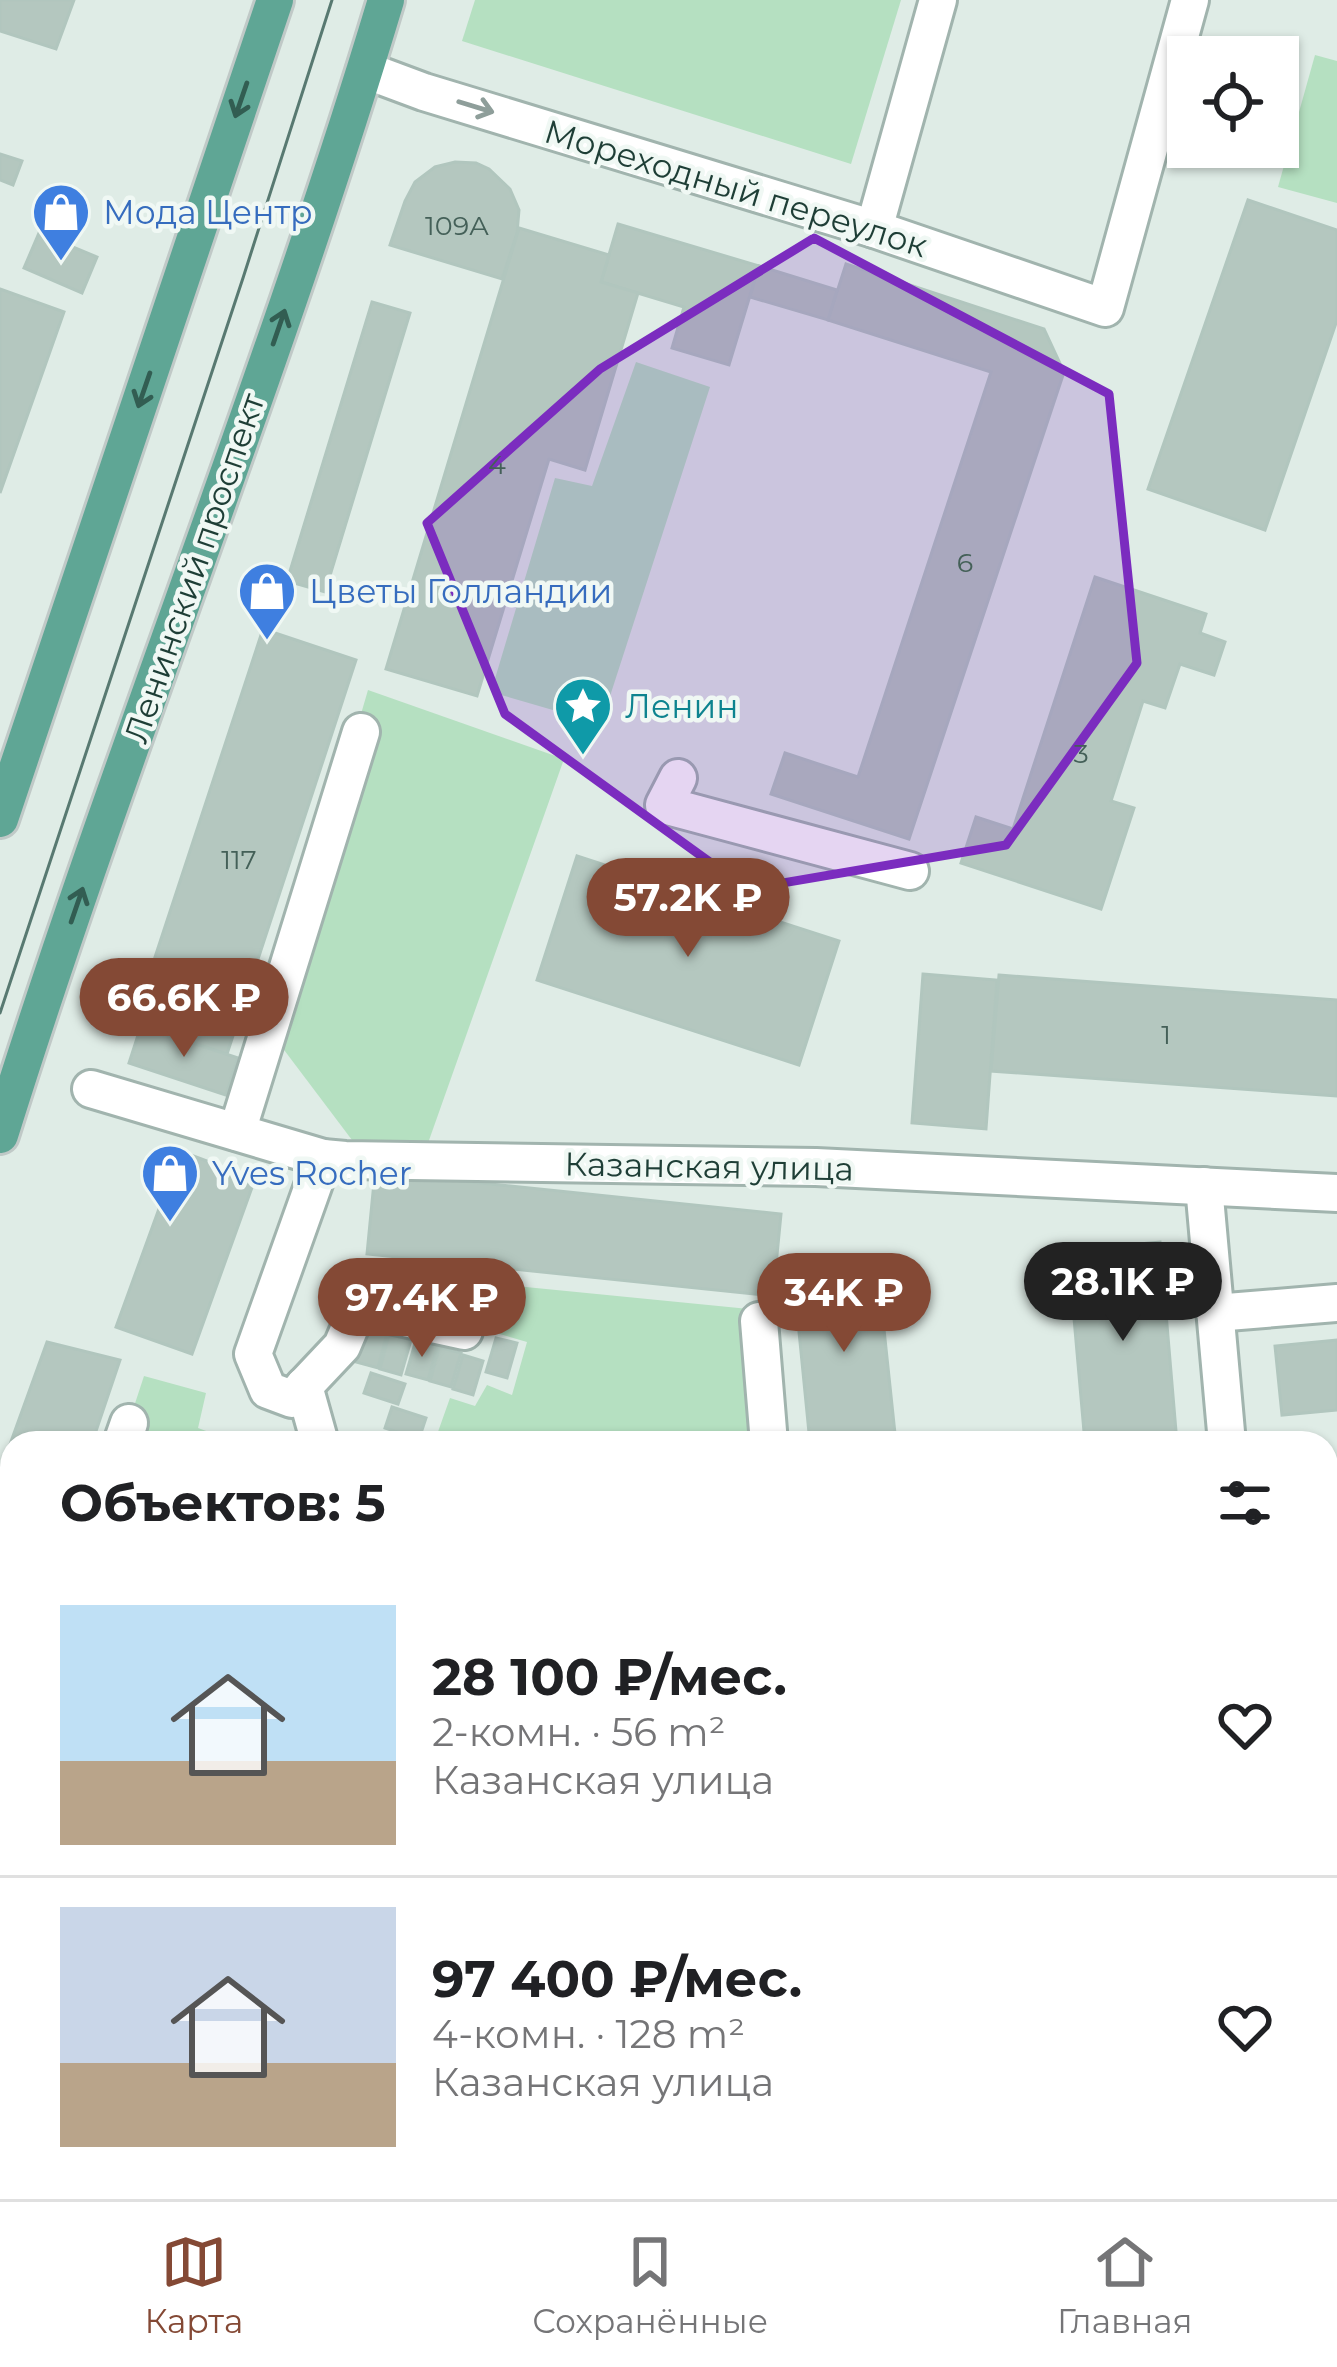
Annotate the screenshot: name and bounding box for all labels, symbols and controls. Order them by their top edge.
map controls [1167,36,1299,168]
button: locate [1167,36,1299,168]
one-way arrow [229,81,250,118]
one-way arrow [456,98,494,120]
street label: Мореходный переулок [540,111,932,265]
shop icon: Мода Центр [30,181,92,263]
place label: Мода Центр [103,192,313,232]
house number: 109А [425,209,489,242]
one-way arrow [270,309,291,346]
one-way arrow [131,370,153,408]
street label: Ленинский проспект [115,388,273,748]
house number: 4 [488,448,506,481]
house number: 6 [957,546,973,579]
shop icon: Цветы Голландии [236,560,298,642]
place label: Цветы Голландии [309,571,612,611]
place icon: Ленин [552,675,614,757]
place label: Ленин [625,686,739,726]
house number: 3 [1073,737,1089,770]
house number: 117 [221,843,257,876]
pin: 57.2K ₽ [577,858,799,960]
text: 57.2K ₽ [614,873,762,921]
one-way arrow [67,887,89,925]
pin: 66.6K ₽ [73,958,295,1060]
text: 66.6K ₽ [107,973,261,1021]
house number: 1 [1161,1018,1171,1051]
shop icon: Yves Rocher [139,1142,201,1224]
street label: Казанская улица [564,1143,854,1189]
place label: Yves Rocher [212,1153,412,1193]
pin: 28.1K ₽ [1012,1242,1234,1344]
pin: 34K ₽ [760,1253,928,1355]
text: 28.1K ₽ [1051,1257,1195,1305]
pin: 97.4K ₽ [311,1258,533,1360]
text: 34K ₽ [784,1268,904,1316]
text: 97.4K ₽ [345,1273,499,1321]
icon: filters [1212,1470,1278,1536]
text: Объектов: 5 [60,1472,386,1534]
text: 28 100 ₽/мес. [432,1646,787,1708]
icon: home [156,1653,300,1797]
icon: heart [1212,1692,1278,1758]
text: 2-комн. · 56 m² [432,1708,725,1756]
text: Казанская улица [432,1756,774,1804]
text: 97 400 ₽/мес. [432,1948,802,2010]
icon: home [156,1955,300,2099]
icon: heart [1212,1994,1278,2060]
text: 4-комн. · 128 m² [432,2010,745,2058]
text: Казанская улица [432,2058,774,2106]
tab: Карта [144,2229,243,2341]
tab: Сохранённые [532,2229,768,2341]
tab: Главная [1057,2229,1192,2341]

